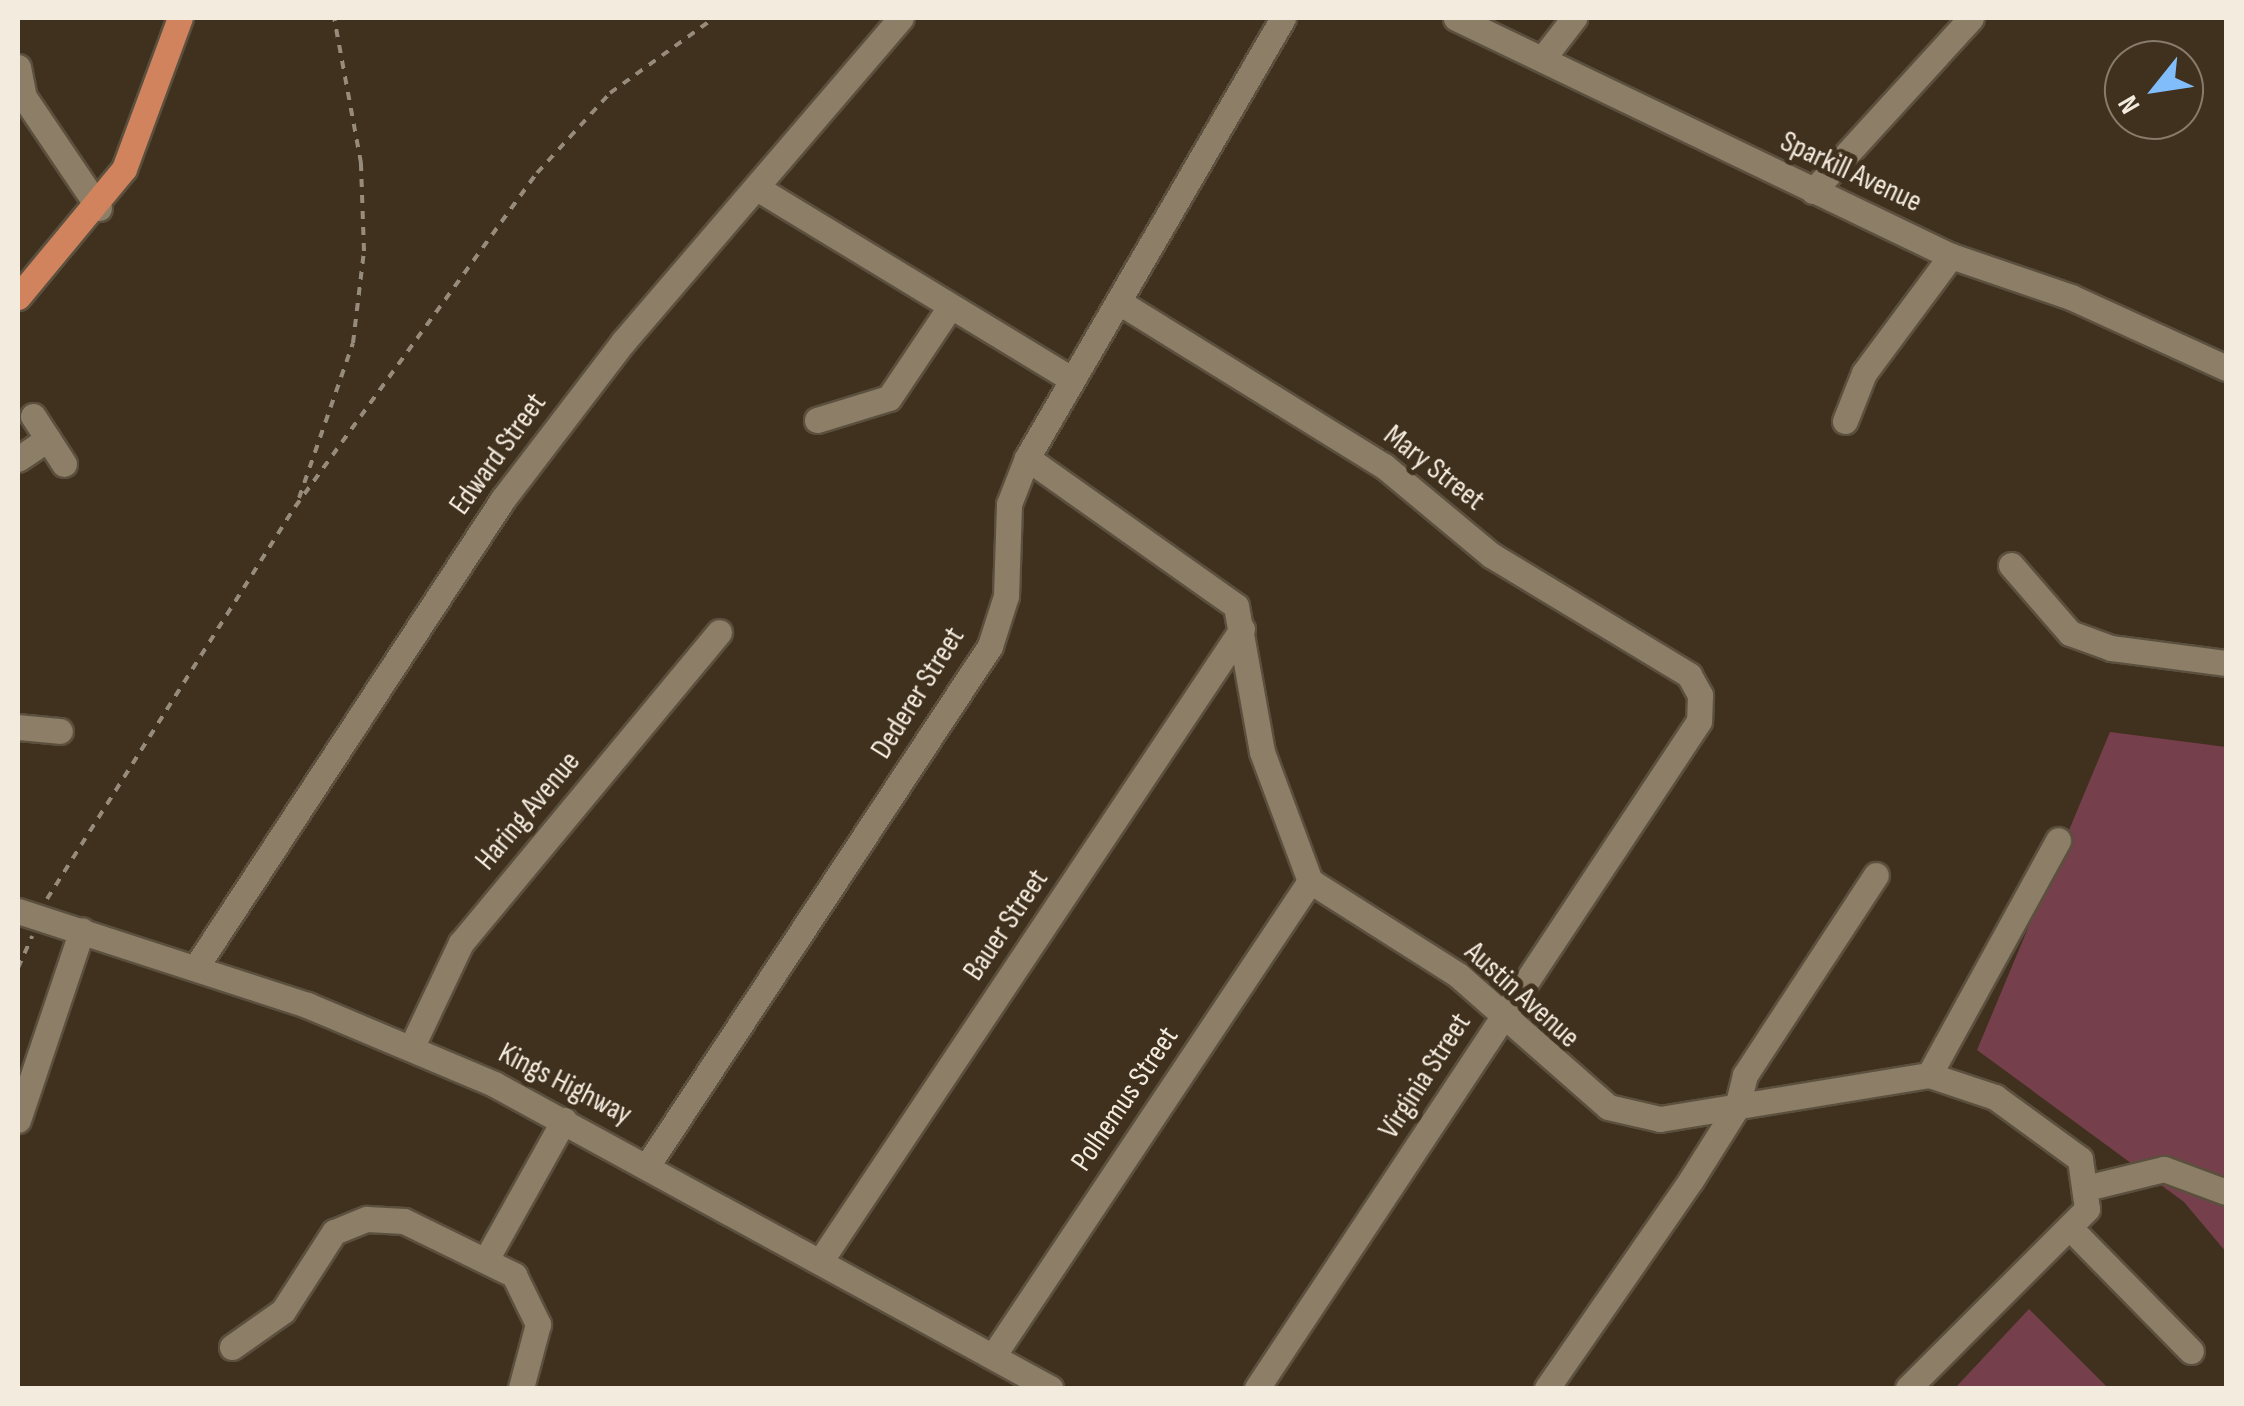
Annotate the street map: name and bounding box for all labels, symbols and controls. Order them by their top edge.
north arrow [2104,40,2204,140]
text: N [2111,90,2147,119]
street label: Sparkill Avenue [1775,124,1927,220]
street label: Edward Street [442,386,554,522]
street label: Mary Street [1376,418,1492,518]
street label: Dederer Street [863,621,973,765]
street label: Haring Avenue [468,744,588,878]
street label: Bauer Street [956,863,1056,987]
street label: Austin Avenue [1457,934,1587,1056]
street label: Virginia Street [1371,1006,1479,1146]
street label: Polhemus Street [1064,1020,1186,1178]
street label: Kings Highway [492,1035,638,1133]

